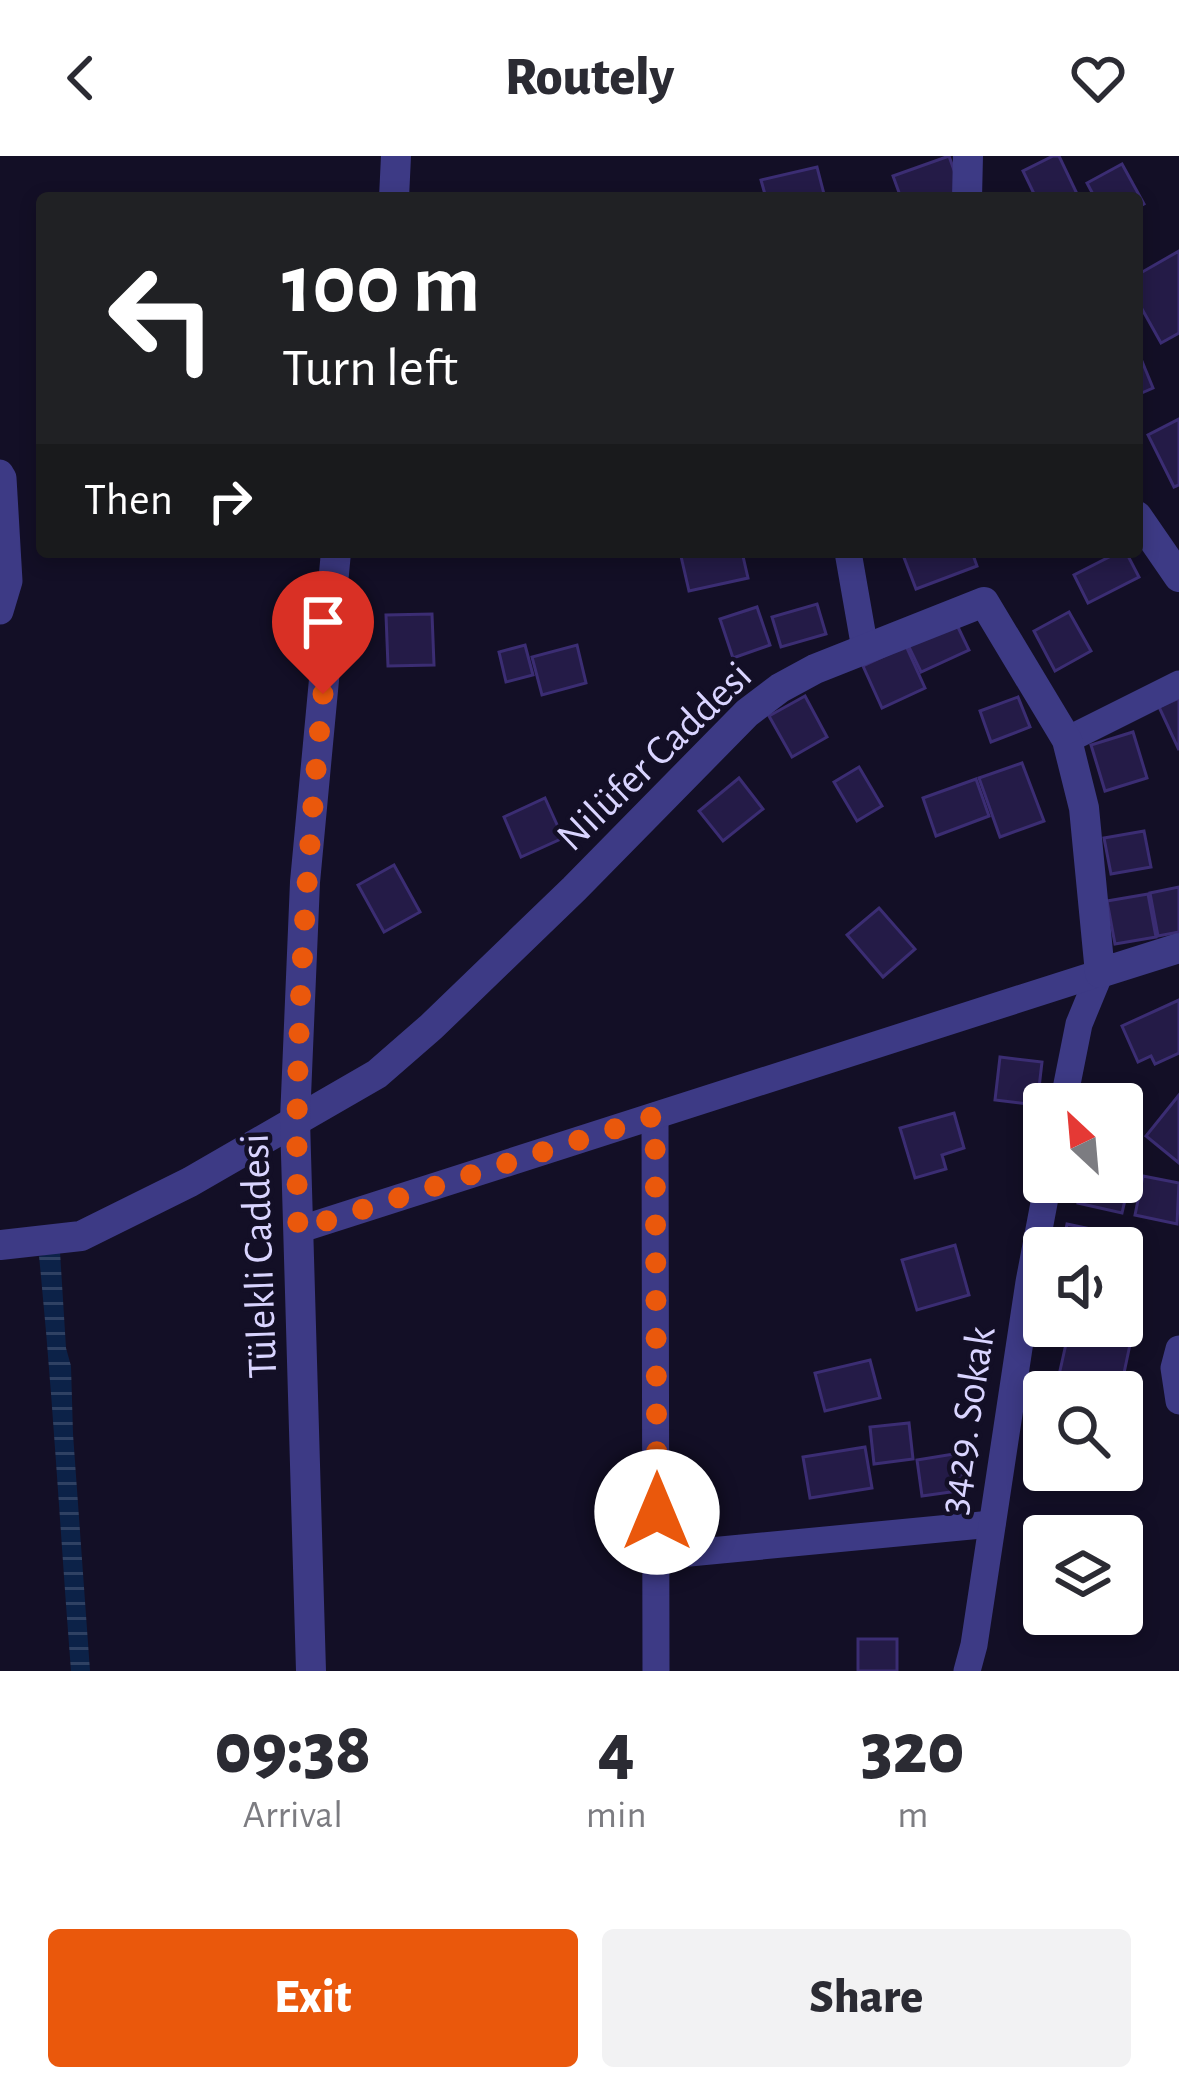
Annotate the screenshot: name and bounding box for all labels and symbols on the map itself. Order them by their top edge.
pin [272,571,374,694]
street label: Nilüfer Caddesi [549,654,760,859]
north arrow [1023,1083,1143,1203]
street label: Tülekli Caddesi [234,1133,284,1379]
street label: 3429. Sokak [931,1323,1003,1517]
position arrow [594,1449,720,1575]

